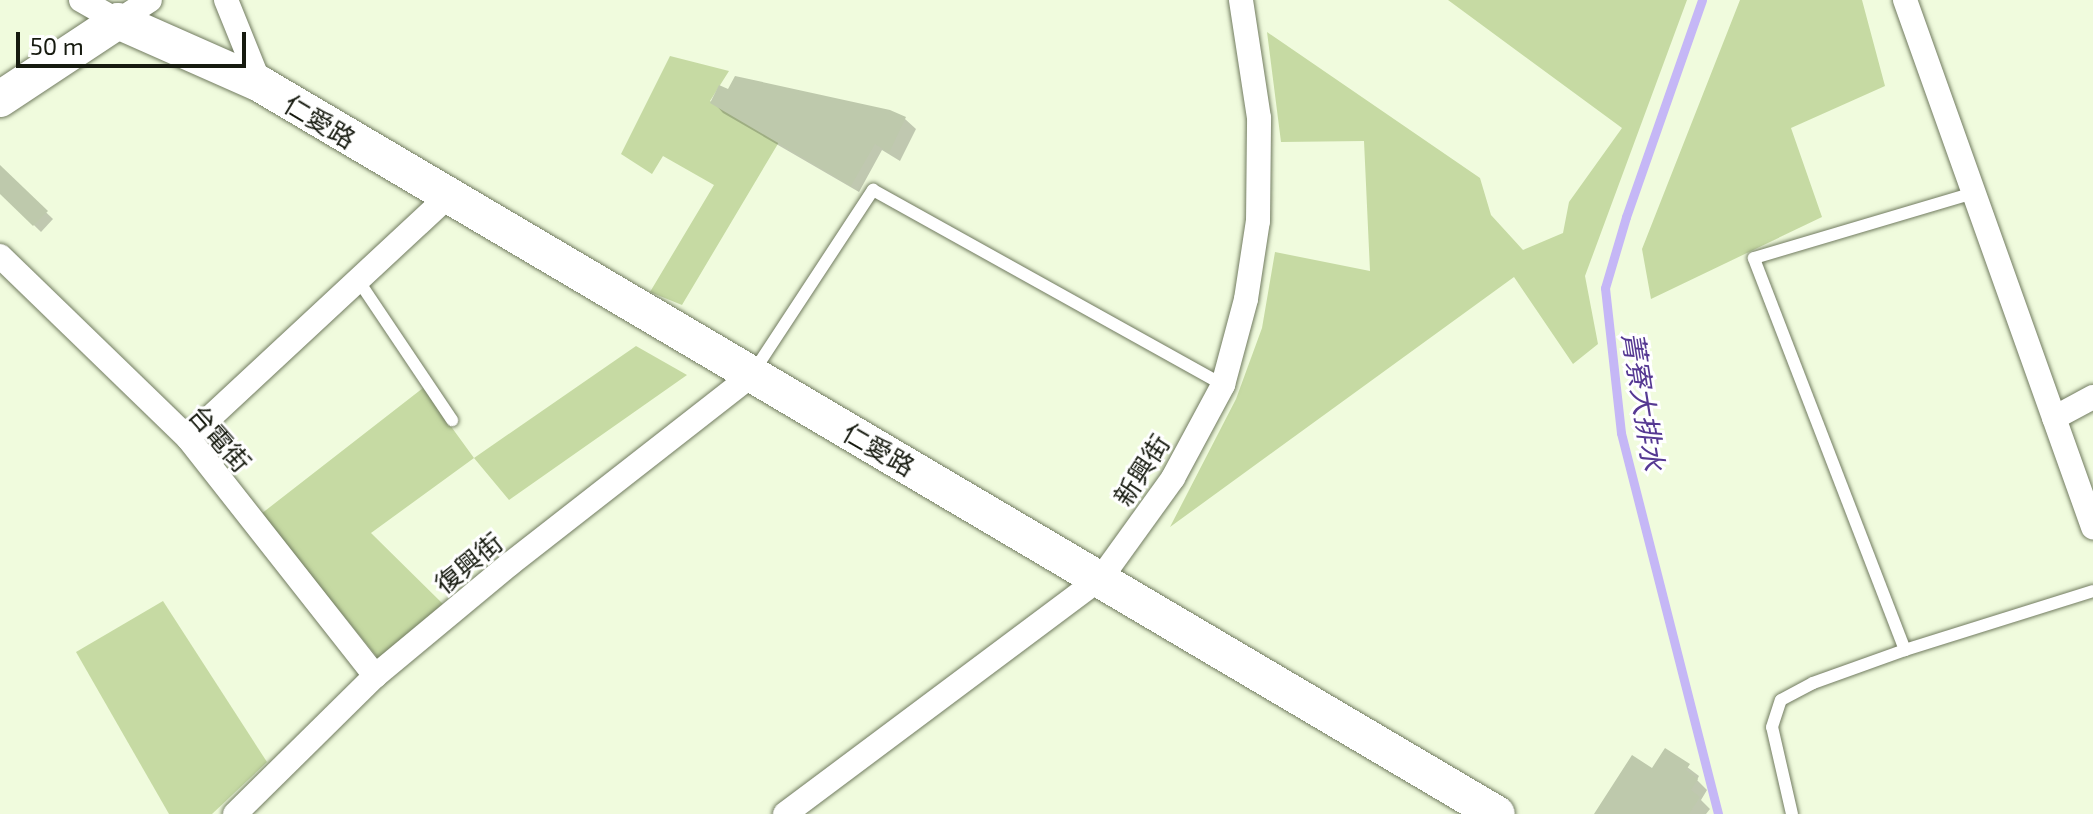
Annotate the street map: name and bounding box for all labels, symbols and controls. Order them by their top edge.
scale bar [20,16,250,66]
text: 50 m [30,31,84,60]
street label: 仁愛路 [279,88,361,154]
water label: 菁寮大排水 [1616,329,1672,473]
street label: 台電街 [183,398,257,478]
street label: 仁愛路 [837,416,921,482]
street label: 新興街 [1107,429,1175,511]
street label: 復興街 [428,526,508,600]

